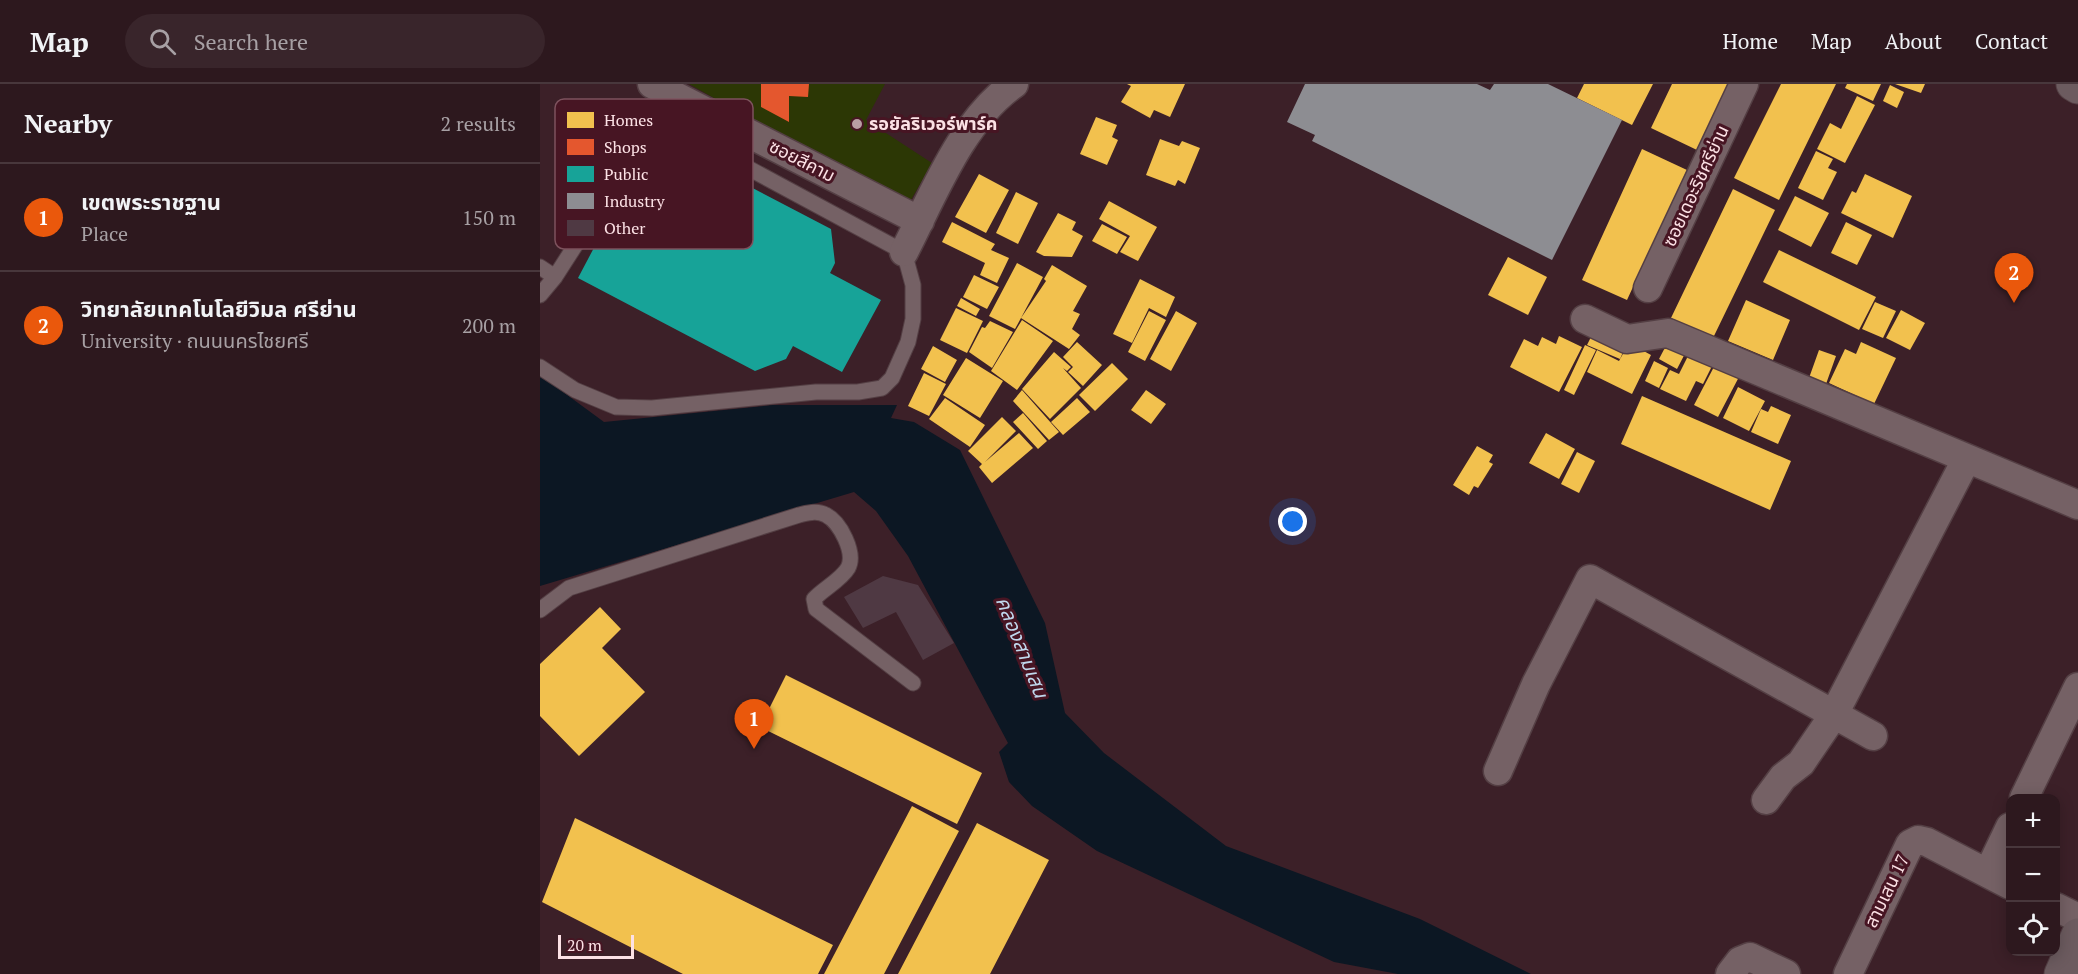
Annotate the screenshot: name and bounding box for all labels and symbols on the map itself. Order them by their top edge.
legend [555,99,753,249]
text: Homes [604,109,653,131]
place label: รอยัลริเวอร์พาร์ค [869,111,997,135]
marker: รอยัลริเวอร์พาร์ค [850,117,864,131]
street label: ซอยเดอะริชศรีย่าน [1656,121,1734,250]
street label: ซอยสีคาม [765,133,839,187]
text: Shops [604,136,647,158]
text: Public [604,163,649,185]
text: Industry [604,190,665,212]
text: Other [604,217,646,239]
pin: 2 [1994,254,2034,303]
your location [1278,507,1307,536]
water label: คลองสามเสน [990,592,1056,703]
pin: 1 [734,700,774,749]
street label: สามเสน 17 [1858,850,1914,931]
scale bar [558,932,634,960]

